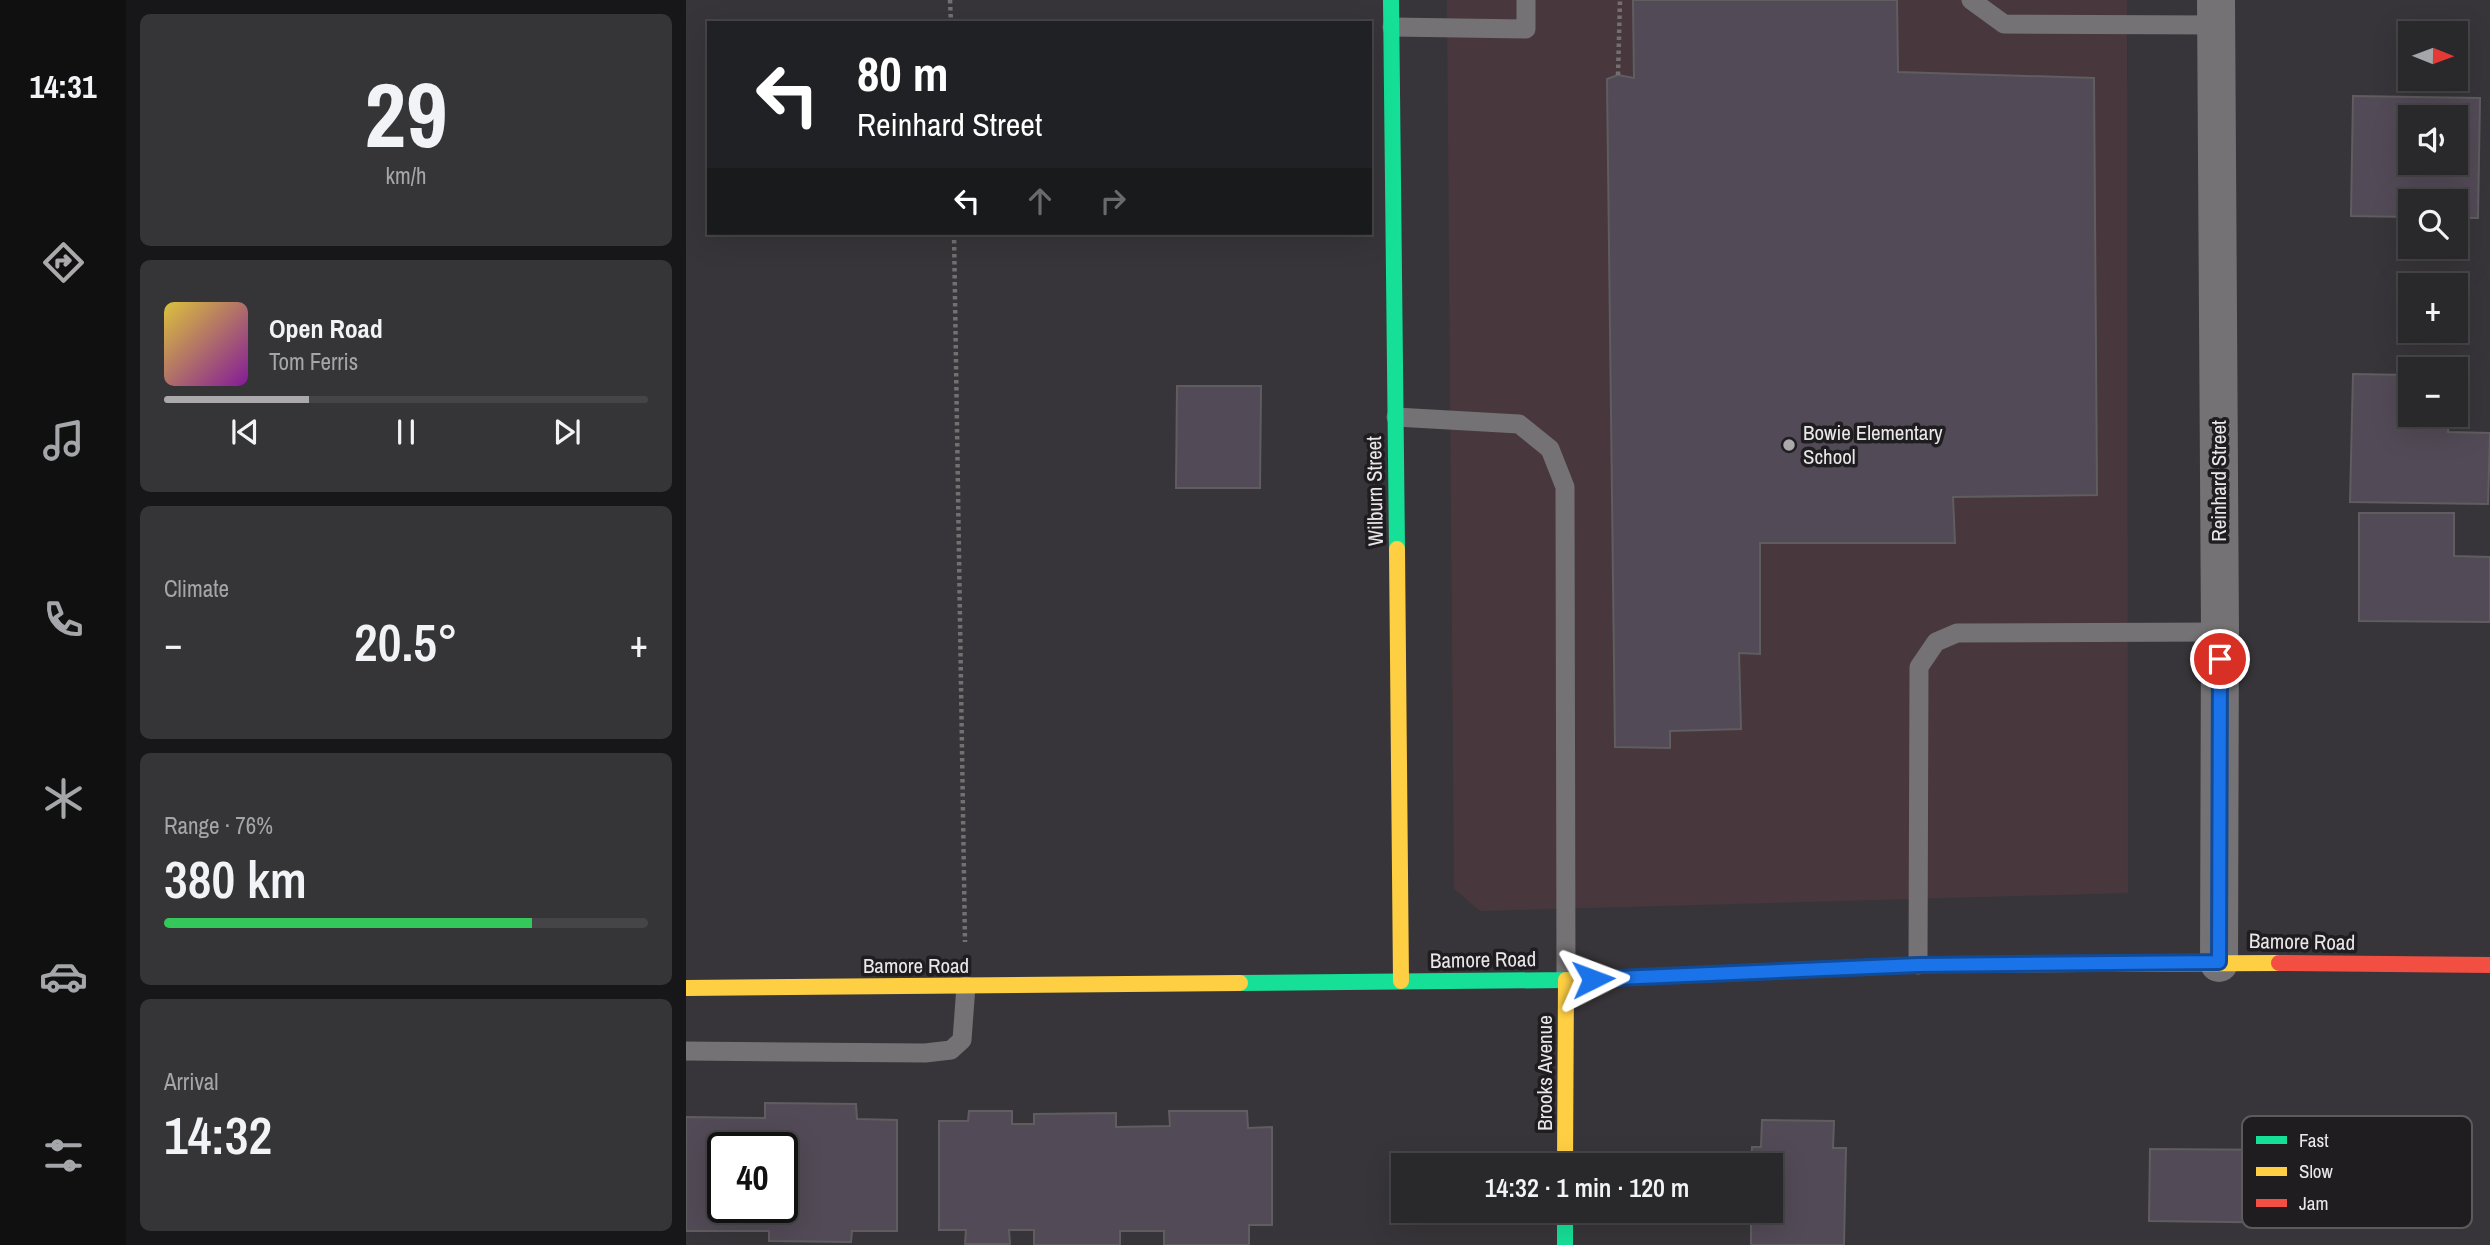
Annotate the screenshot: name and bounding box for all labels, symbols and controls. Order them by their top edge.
north arrow [2398,21,2468,91]
map controls [2398,21,2468,427]
text: 80 m [857,40,949,106]
icon: left [742,49,833,140]
text: 29 [365,53,448,175]
text: 14:31 [29,65,97,108]
text: Reinhard Street [857,103,1042,146]
button: sound [2398,105,2468,175]
text: km/h [386,160,426,191]
icon: left [948,182,986,220]
icon: ahead [1021,182,1059,220]
icon: right [1094,182,1132,220]
button: search [2398,189,2468,259]
icon: directions [39,238,88,287]
button: + [2398,273,2468,343]
text: Open Road [269,311,383,346]
text: Tom Ferris [269,346,358,377]
button: − [2398,357,2468,427]
icon: previous [226,413,264,451]
icon: pause [387,413,425,451]
icon: next [548,413,586,451]
icon: music [39,416,88,465]
place label: Bowie Elementary School [1803,418,1943,471]
street label: Reinhard Street [2204,420,2233,542]
street label: Wilburn Street [1359,436,1390,546]
marker: Bowie Elementary School [1781,437,1797,453]
text: Climate [164,573,229,604]
icon: phone [39,595,88,644]
text: 20.5° [354,607,458,677]
text: − [164,618,182,669]
text: + [630,618,648,669]
pin [2190,629,2250,689]
icon: arrive [2201,640,2239,678]
icon: climate [39,774,88,823]
text: Range · 76% [164,810,273,841]
text: 380 km [164,844,307,914]
street label: Bamore Road [2249,926,2355,957]
position arrow [1556,942,1630,1016]
street label: Bamore Road [1430,944,1536,975]
street label: Bamore Road [863,951,969,980]
icon: car [39,952,88,1001]
street label: Brooks Avenue [1530,1015,1559,1131]
text: Arrival [164,1066,219,1097]
text: 14:32 [164,1100,272,1170]
legend [2242,1116,2472,1228]
text: Fast [2299,1127,2329,1153]
icon: filters [39,1131,88,1180]
speed limit sign: 40 [707,1132,798,1223]
text: Slow [2299,1158,2334,1184]
text: 14:32 · 1 min · 120 m [1485,1170,1689,1205]
text: Jam [2299,1190,2328,1216]

